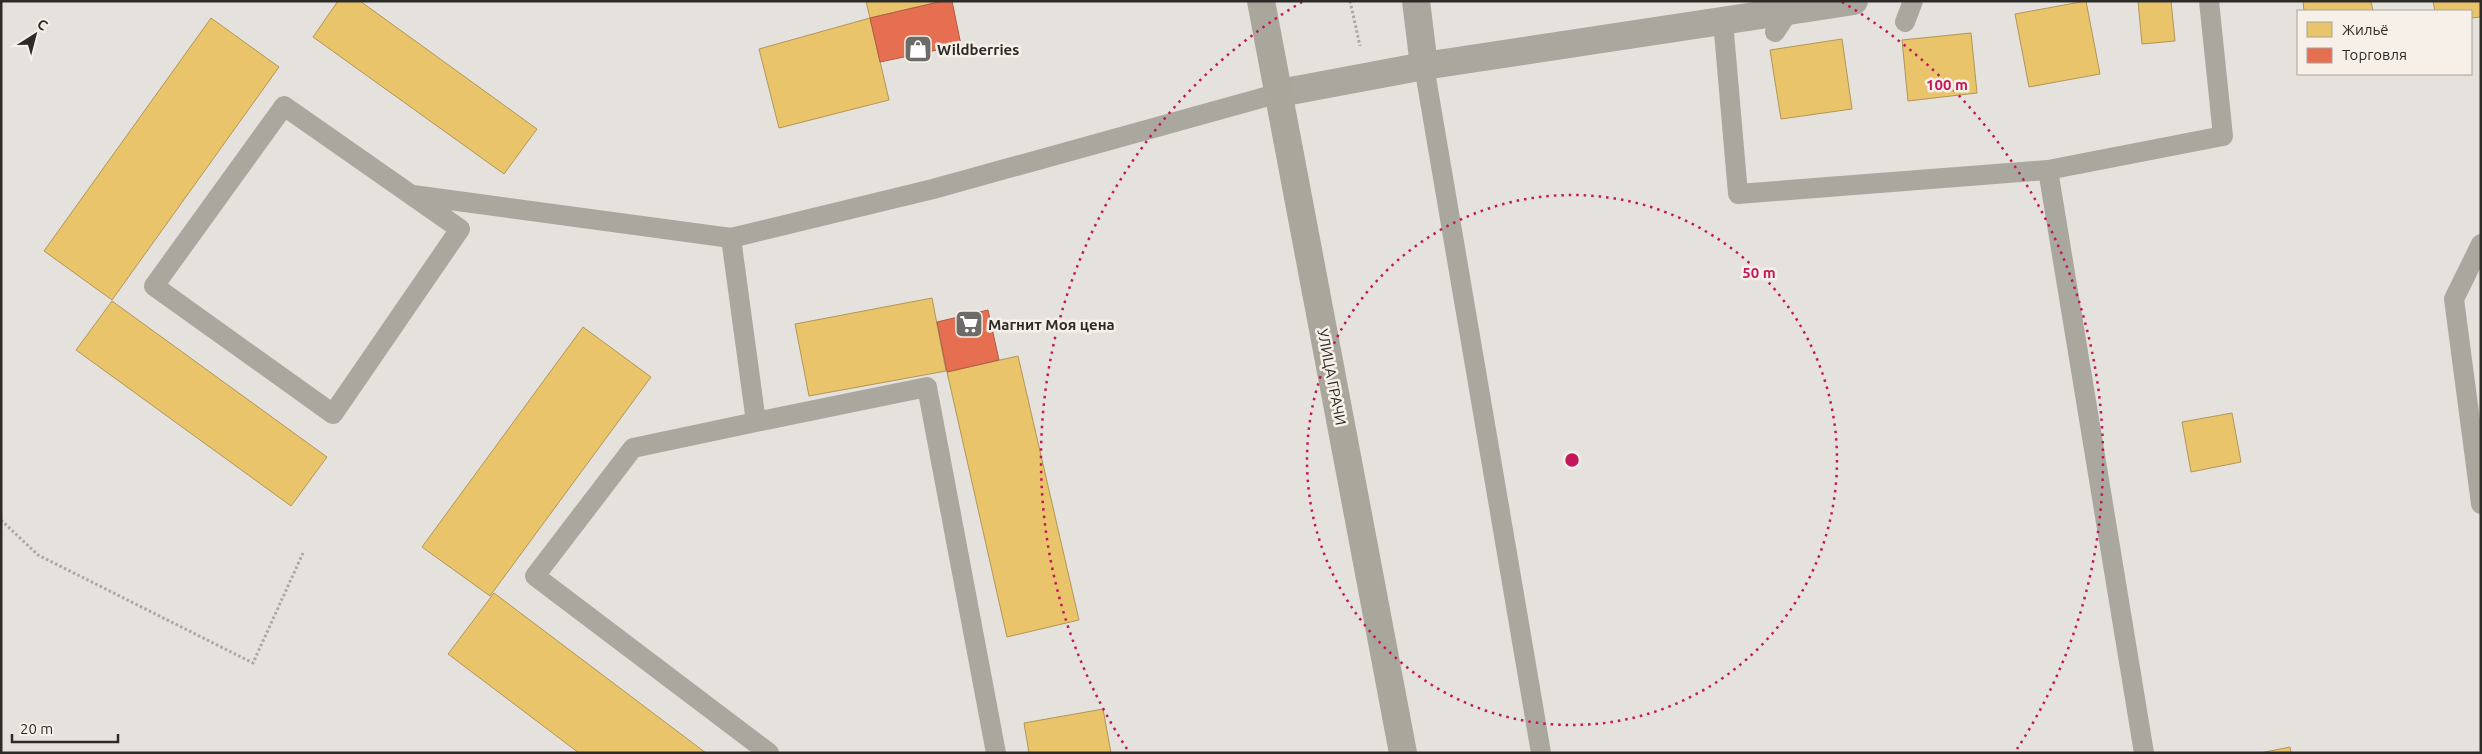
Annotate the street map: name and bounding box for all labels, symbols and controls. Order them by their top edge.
north arrow [10,10,60,60]
legend [2297,10,2472,75]
text: С [34,15,51,34]
text: Жильё [2342,21,2389,38]
shop icon: Wildberries [903,34,933,64]
place label: Wildberries [937,41,1019,58]
text: Торговля [2342,46,2407,63]
text: 100 m [1926,76,1968,93]
text: 50 m [1742,264,1776,281]
supermarket icon: Магнит Моя цена [954,309,984,339]
place label: Магнит Моя цена [988,316,1115,333]
street label: УЛИЦА ГРАЧИ [1314,327,1350,427]
centre of rings [1563,451,1581,469]
scale bar [12,712,119,744]
text: 20 m [20,720,53,737]

